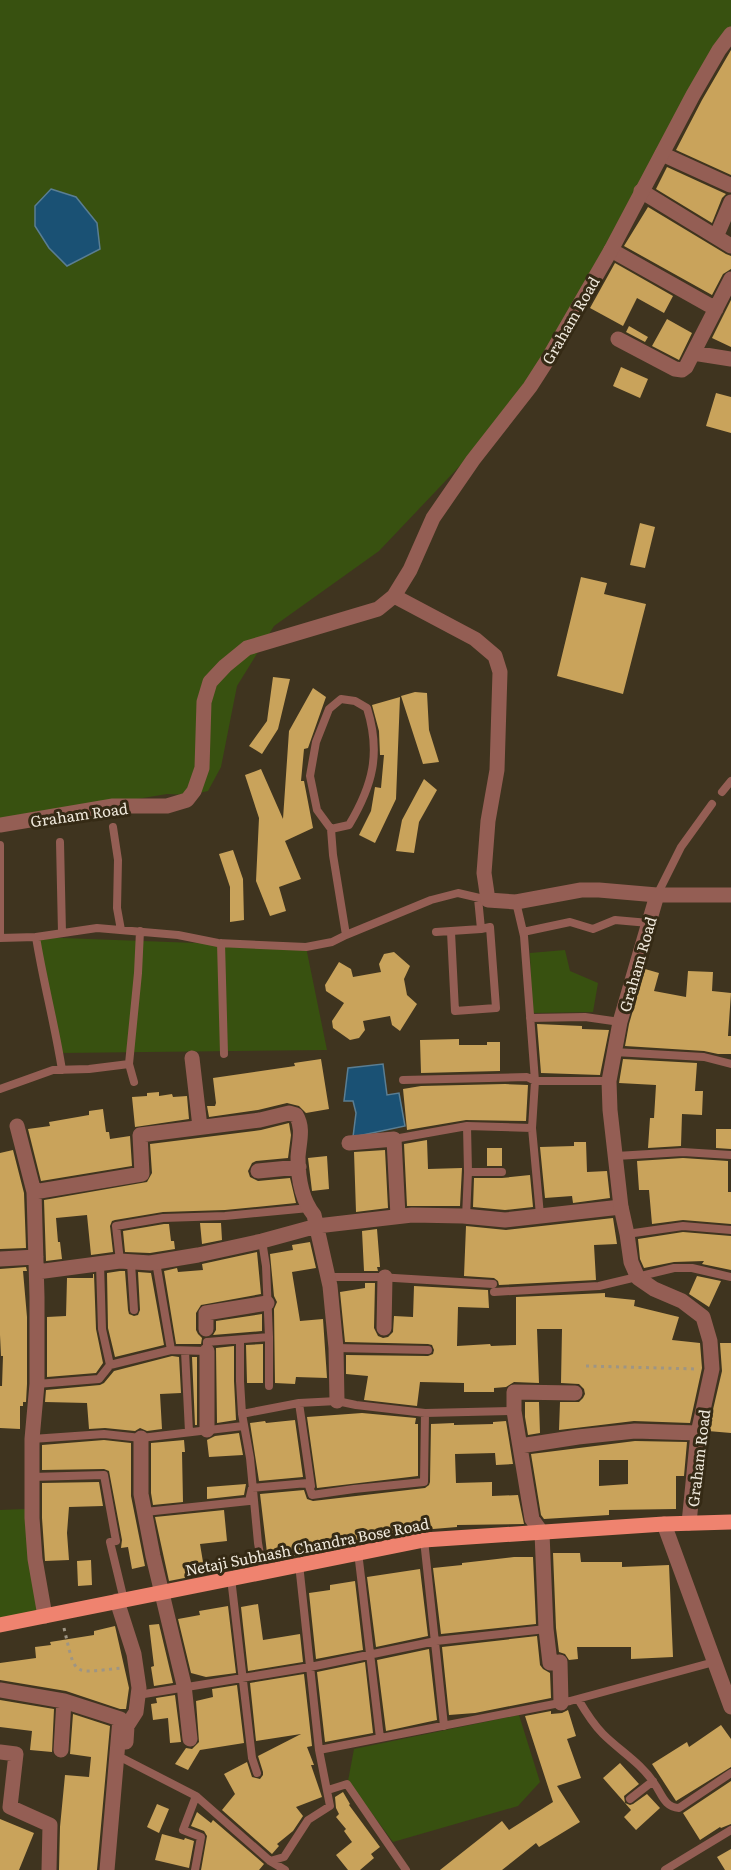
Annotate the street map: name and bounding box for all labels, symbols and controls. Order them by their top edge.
street label: Graham Road [535,272,605,368]
street label: Graham Road [29,796,129,832]
street label: Graham Road [612,914,662,1014]
street label: Graham Road [681,1408,715,1508]
street label: Netaji Subhash Chandra Bose Road [183,1511,431,1581]

